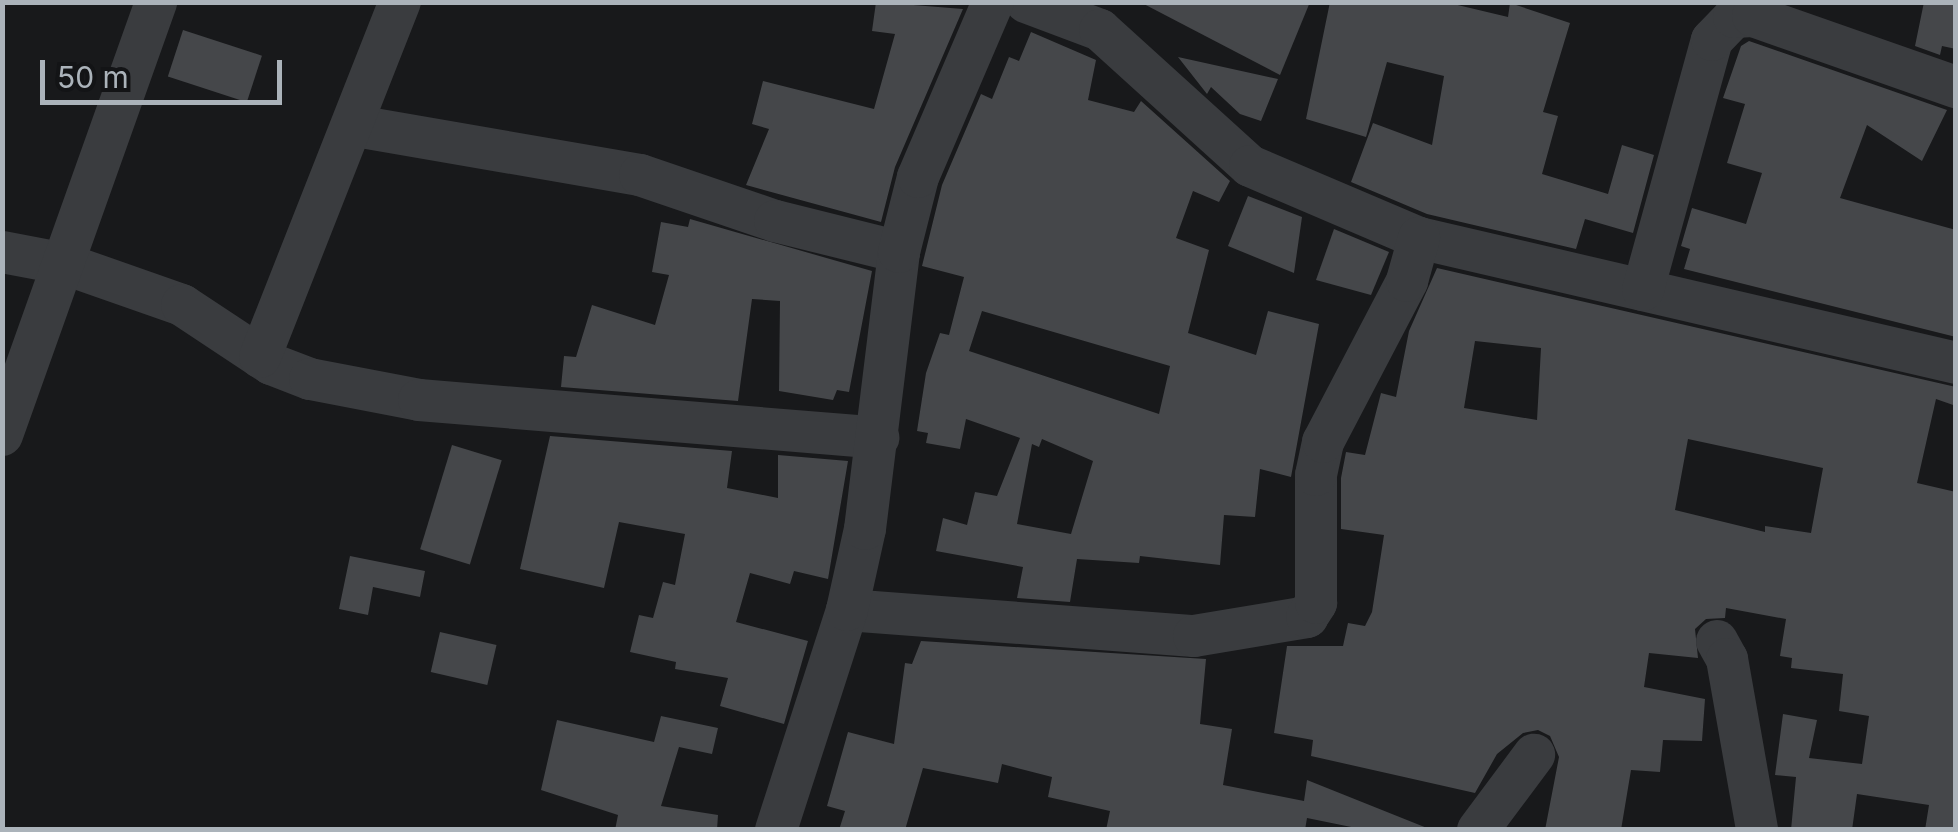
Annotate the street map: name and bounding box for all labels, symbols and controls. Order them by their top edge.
scale bar [45,40,288,102]
text: 50 m [57,59,129,95]

